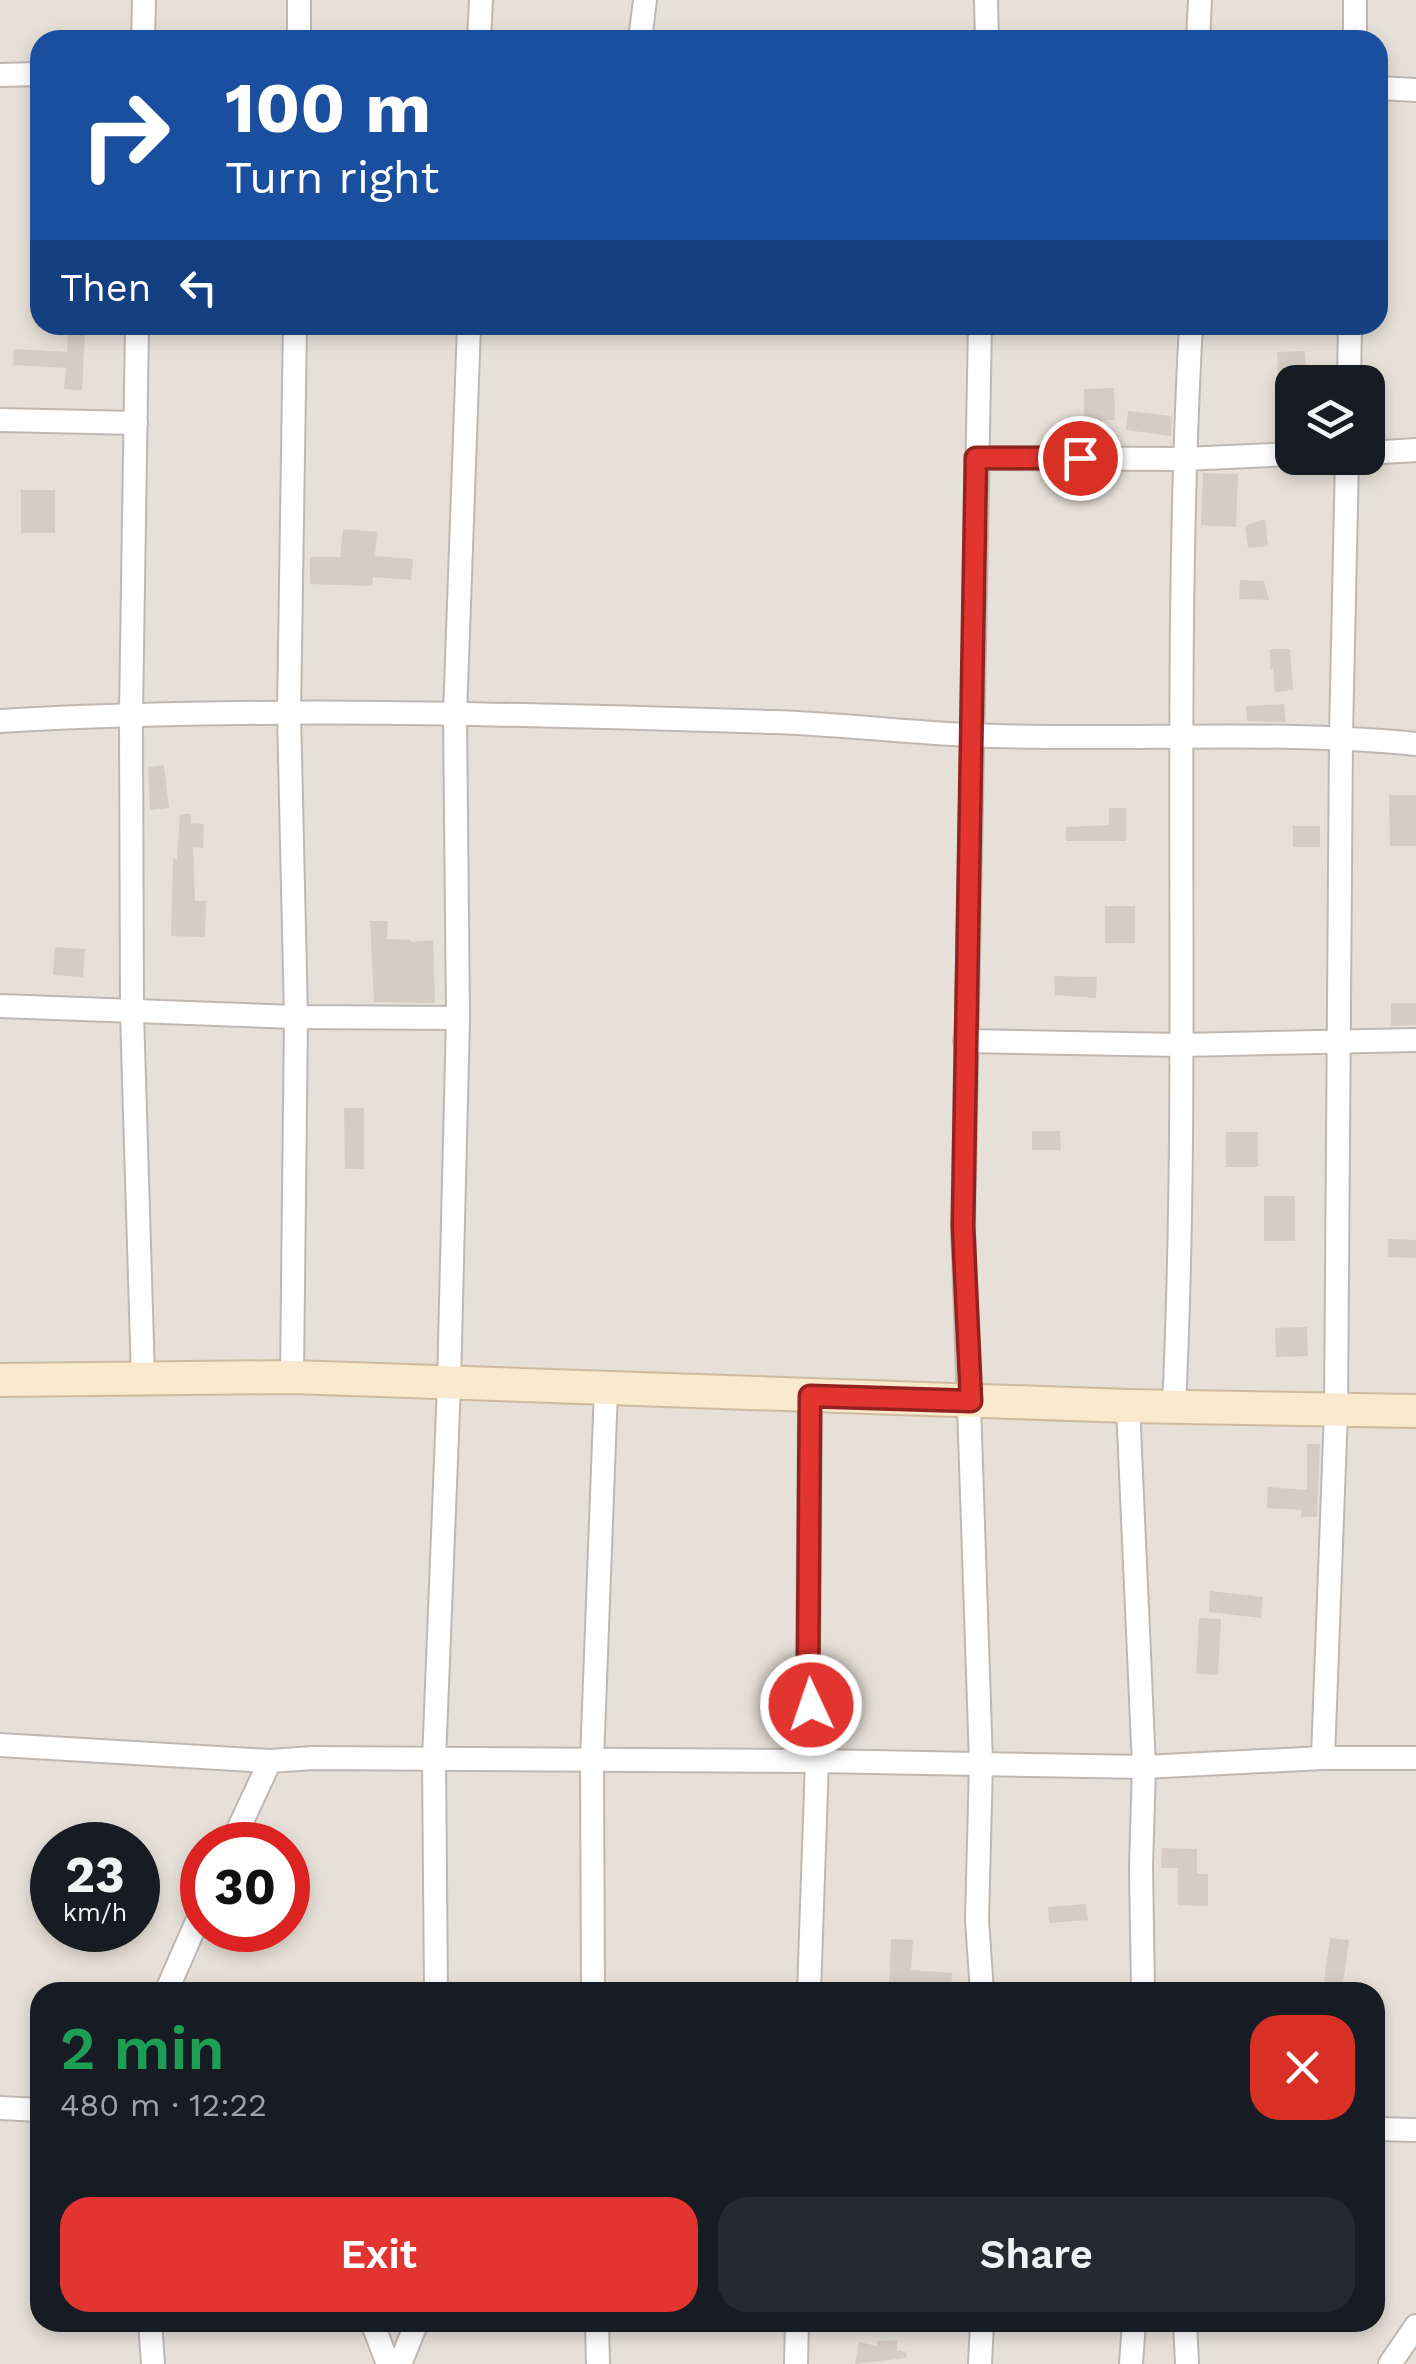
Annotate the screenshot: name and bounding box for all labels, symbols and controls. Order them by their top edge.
text: 100 m [225,67,431,149]
icon: right [60,70,190,200]
text: Turn right [225,151,439,204]
icon: left [171,260,226,315]
text: Then [60,266,151,310]
map controls [1275,365,1385,475]
button: layers [1275,365,1385,475]
pin [1038,416,1123,501]
icon: arrive [1053,431,1108,486]
position arrow [759,1653,863,1757]
speed limit sign: 30 [180,1822,310,1952]
text: 23 [65,1845,125,1904]
text: km/h [63,1898,127,1927]
text: 2 min [60,2013,225,2084]
button: close [1250,2015,1355,2120]
text: 480 m · 12:22 [60,2086,267,2124]
button: Exit [60,2197,698,2312]
button: Share [718,2197,1355,2312]

